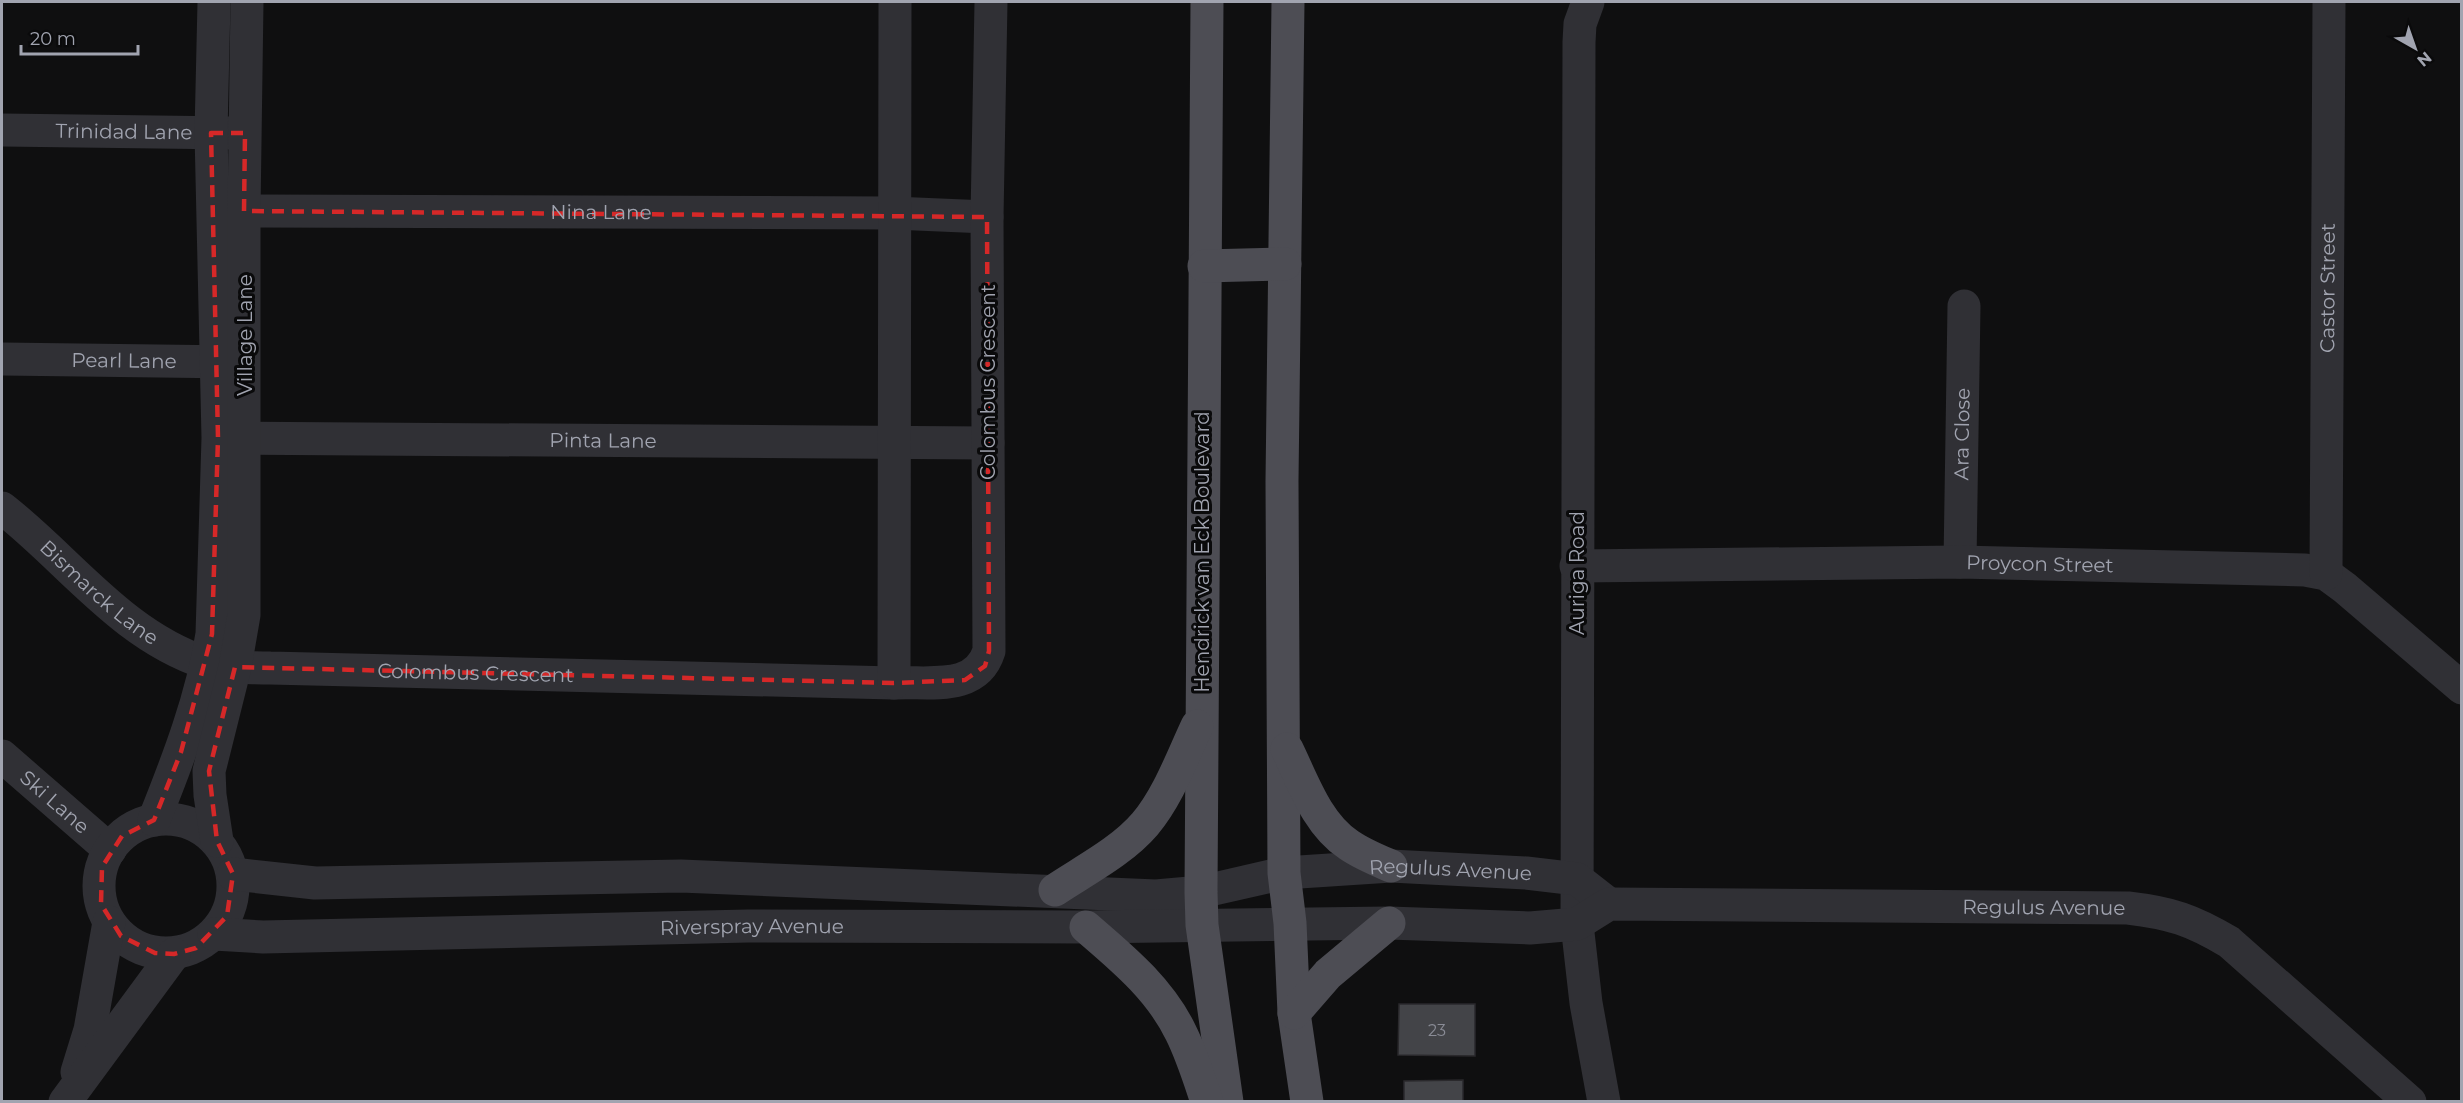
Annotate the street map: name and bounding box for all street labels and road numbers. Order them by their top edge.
street label: Trinidad Lane [55,119,193,144]
street label: Nina Lane [550,200,652,224]
street label: Castor Street [2315,223,2340,353]
street label: Village Lane [233,274,257,396]
street label: Colombus Crescent [976,284,1000,480]
street label: Pearl Lane [71,348,177,373]
street label: Ara Close [1949,388,1975,481]
street label: Hendrick van Eck Boulevard [1190,411,1214,693]
street label: Pinta Lane [549,428,657,453]
street label: Auriga Road [1565,511,1589,635]
street label: Bismarck Lane [35,535,163,650]
street label: Proycon Street [1966,550,2114,578]
street label: Colombus Crescent [377,659,574,687]
street label: Ski Lane [15,765,94,839]
street label: Regulus Avenue [1368,854,1532,885]
street label: Regulus Avenue [1962,895,2125,920]
street label: Riverspray Avenue [659,914,844,940]

